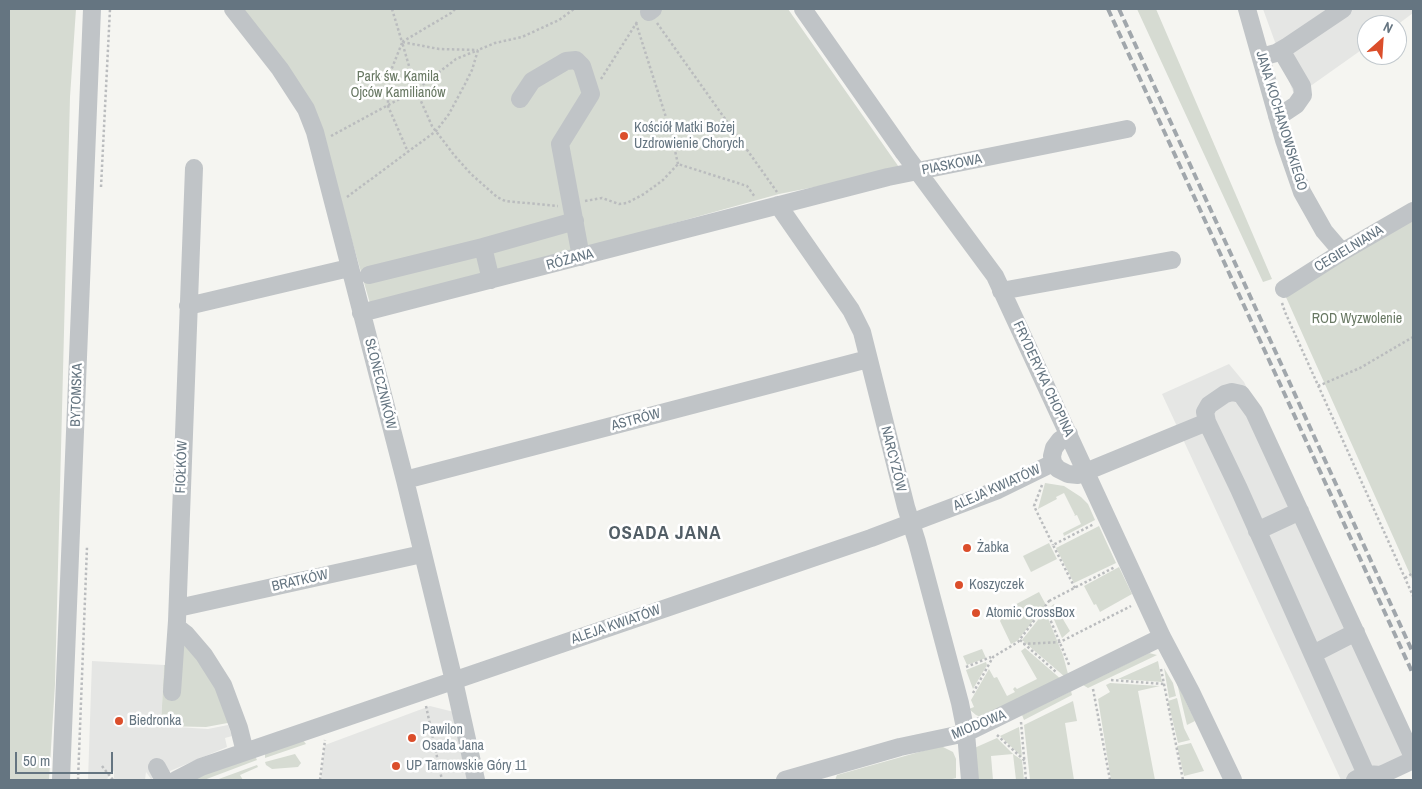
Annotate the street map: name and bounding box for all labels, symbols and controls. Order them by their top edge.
north arrow [1357,15,1407,65]
text: N [1380,18,1396,37]
street label: JANA KOCHANOWSKIEGO [1252,49,1310,193]
park label: Park św. Kamila Ojców Kamilianów [350,69,446,102]
place label: Kościół Matki Bożej Uzdrowienie Chorych [634,120,744,152]
marker: Kościół Matki Bożej Uzdrowienie Chorych [618,130,630,142]
street label: PIASKOWA [921,151,983,179]
street label: CEGIELNIANA [1312,222,1386,276]
street label: RÓŻANA [545,246,595,274]
park label: ROD Wyzwolenie [1312,311,1402,327]
street label: FRYDERYKA CHOPINA [1009,319,1077,439]
street label: SŁONECZNIKÓW [361,337,399,431]
street label: BYTOMSKA [67,363,87,427]
street label: ASTRÓW [609,405,663,435]
street label: NARCYZÓW [877,424,909,494]
street label: FIOŁKÓW [173,440,191,494]
street label: ALEJA KWIATÓW [951,461,1043,515]
district label: OSADA JANA [607,523,723,545]
place label: Żabka [977,540,1009,556]
marker: Żabka [961,542,973,554]
street label: BRATKÓW [270,566,330,596]
place label: Koszyczek [969,577,1024,593]
marker: Koszyczek [953,579,965,591]
street label: ALEJA KWIATÓW [569,602,663,648]
place label: Atomic CrossBox [986,605,1075,621]
marker: Atomic CrossBox [970,607,982,619]
street label: MIODOWA [949,707,1009,743]
place label: Biedronka [129,713,181,729]
marker: Biedronka [113,715,125,727]
place label: Pawilon Osada Jana [422,722,484,754]
marker: Pawilon Osada Jana [406,732,418,744]
scale bar [18,742,115,774]
text: 50 m [23,750,50,771]
place label: UP Tarnowskie Góry 11 [406,758,527,774]
marker: UP Tarnowskie Góry 11 [390,760,402,772]

